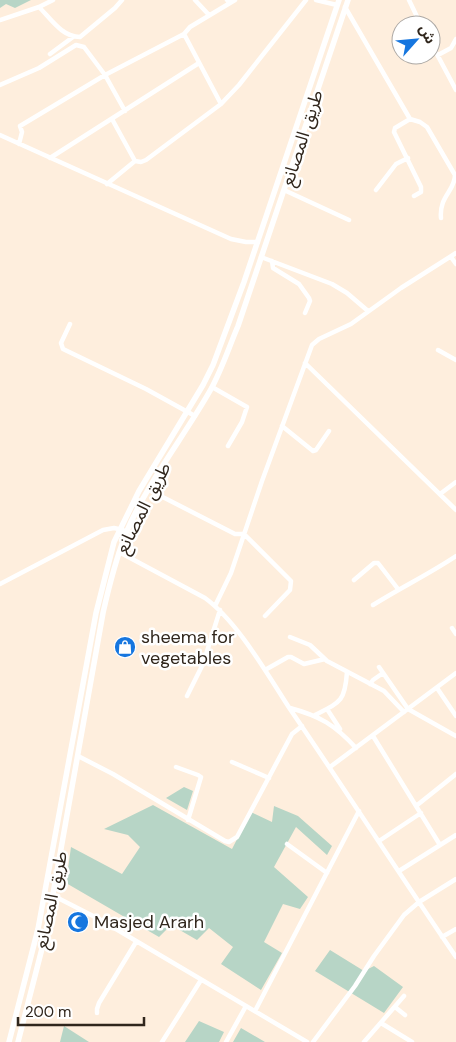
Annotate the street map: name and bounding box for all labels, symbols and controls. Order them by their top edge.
north arrow [391,15,441,65]
text: ش [415,21,440,47]
street label: طريق المصانع [275,87,331,190]
street label: طريق المصانع [110,458,178,559]
place label: sheema for vegetables [141,625,235,670]
shop icon: sheema for vegetables [113,635,137,659]
street label: طريق المصانع [29,849,75,952]
mosque icon: Masjed Ararh [66,910,90,934]
place label: Masjed Ararh [94,910,204,934]
scale bar [18,994,144,1026]
text: 200 m [25,1002,71,1022]

